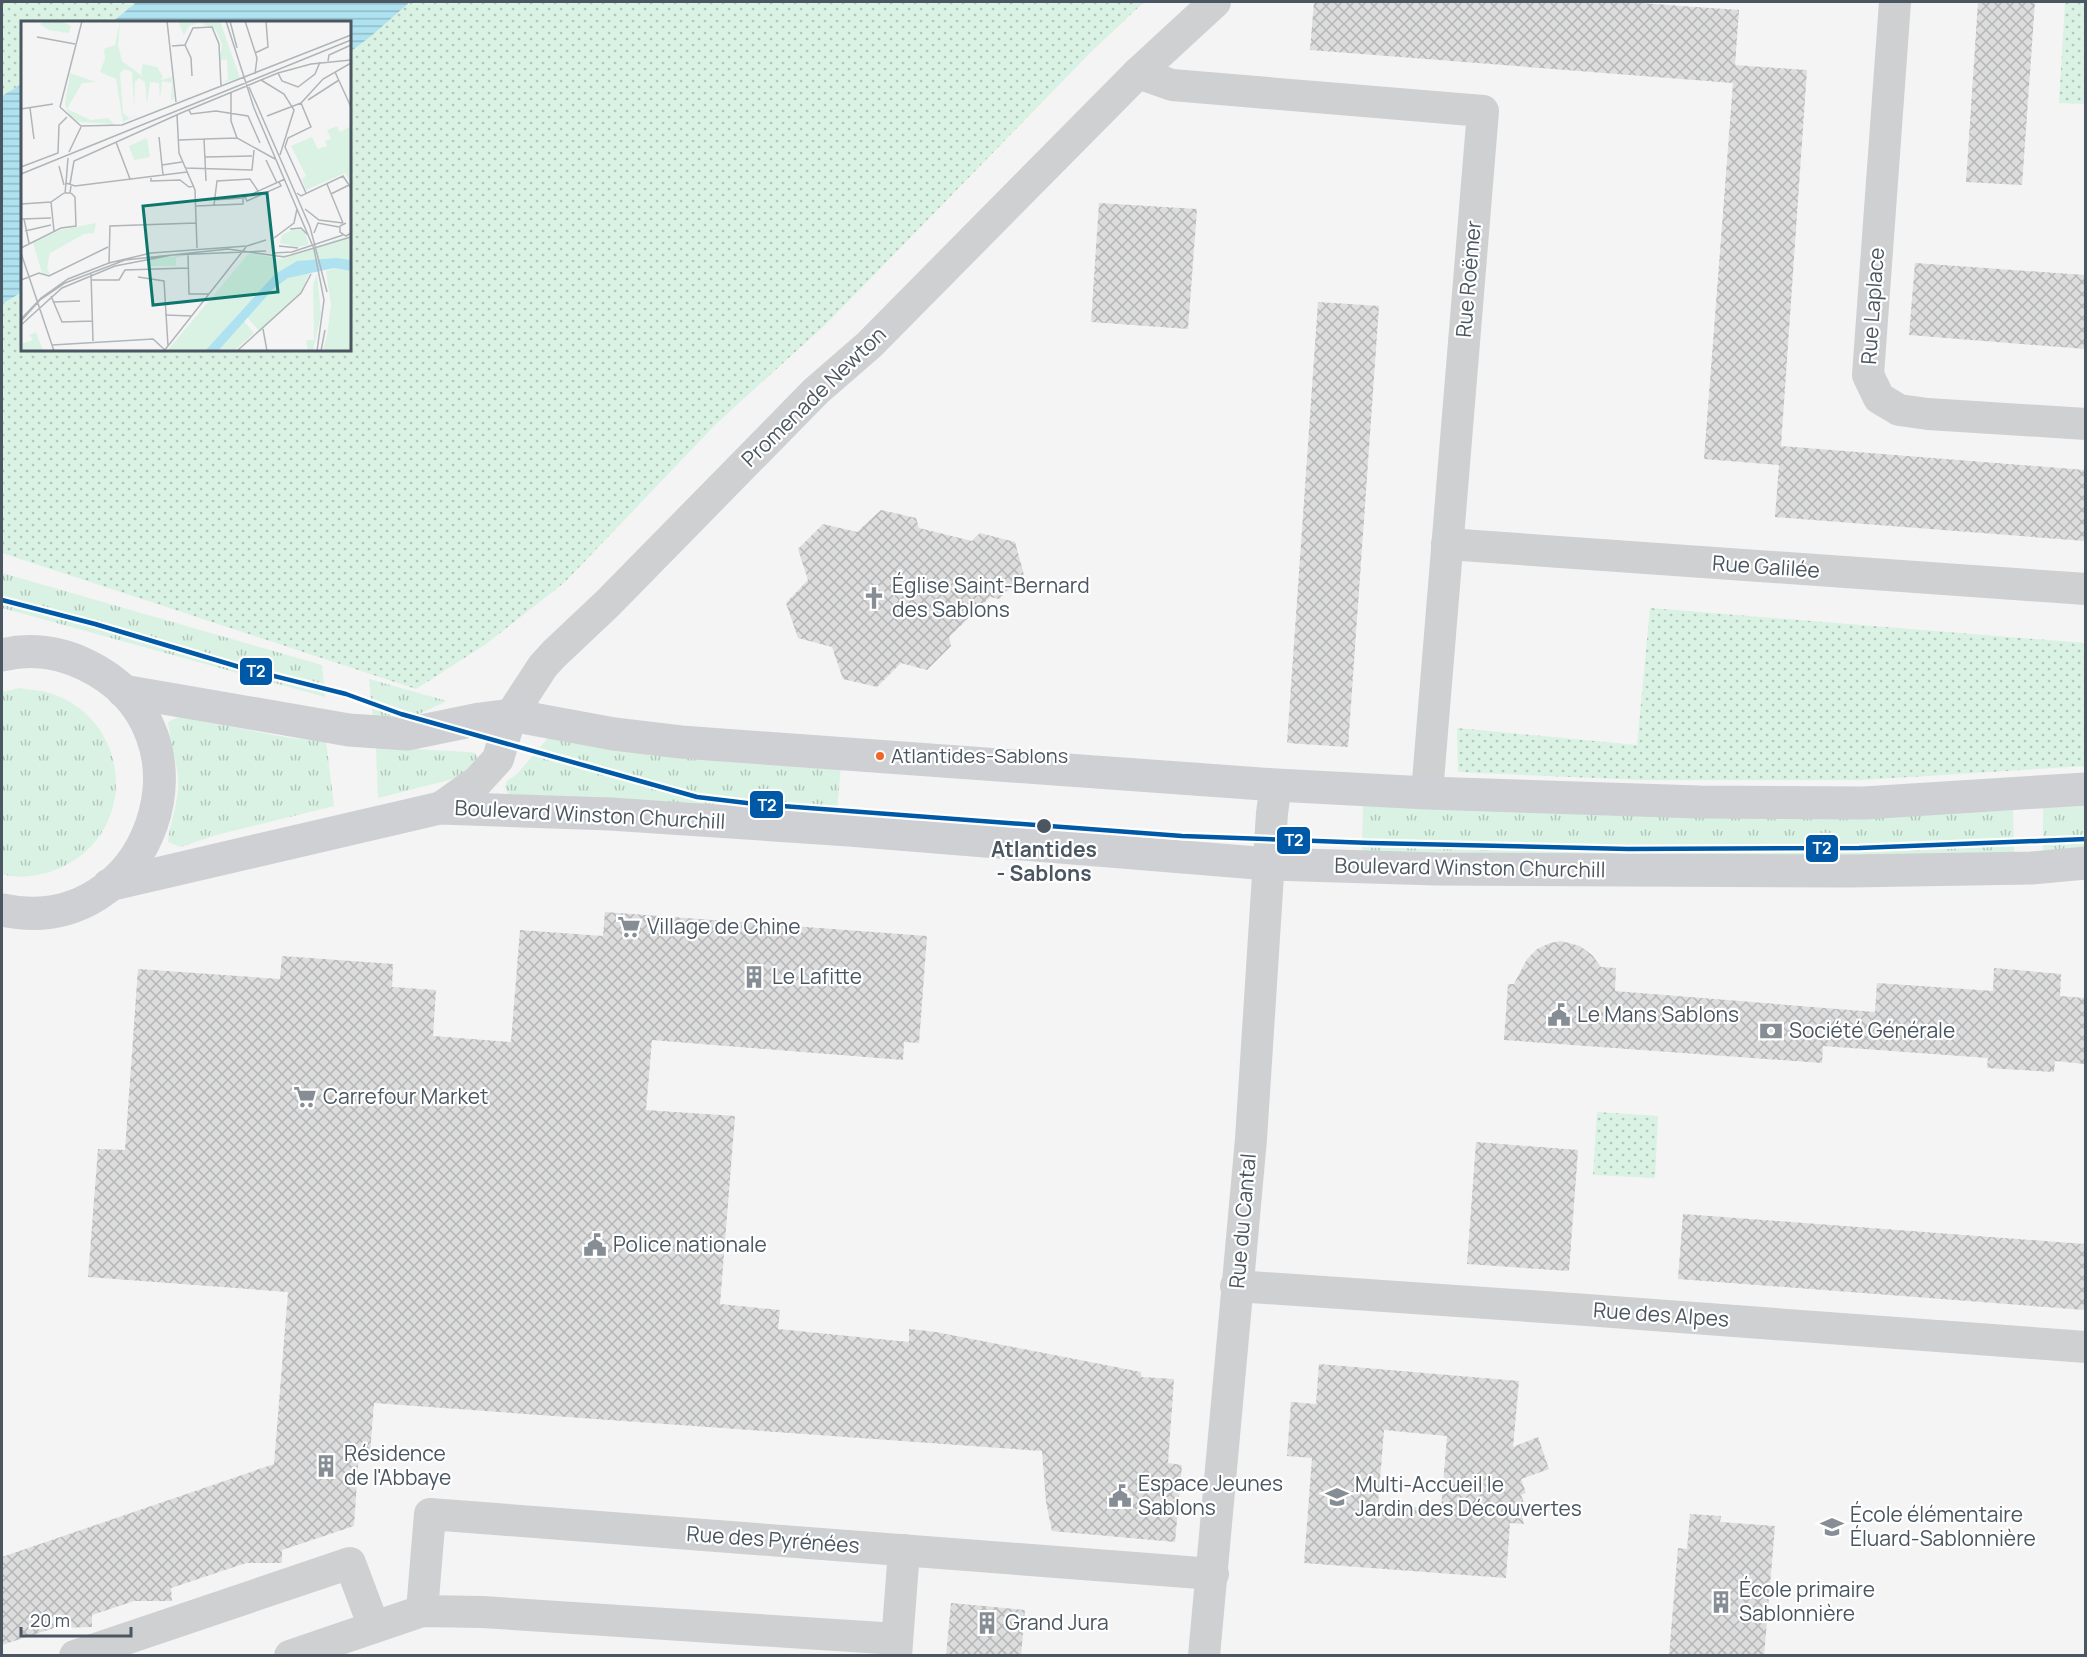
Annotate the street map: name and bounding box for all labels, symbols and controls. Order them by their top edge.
inset map [21,21,351,351]
street label: Rue Roëmer [1449,219,1487,339]
street label: Rue Laplace [1854,247,1890,365]
street label: Promenade Newton [735,320,892,473]
street label: Rue Galilée [1711,548,1821,584]
place label: Église Saint-Bernard des Sablons [892,571,1090,623]
church icon: Église Saint-Bernard des Sablons [861,585,887,611]
line badge: T2 [239,657,273,686]
text: T2 [246,660,266,682]
place label: Atlantides-Sablons [891,742,1068,769]
marker: Atlantides-Sablons [874,750,886,762]
line badge: T2 [749,790,784,819]
street label: Boulevard Winston Churchill [454,793,726,835]
text: T2 [757,794,777,816]
marker: Atlantides - Sablons [1035,817,1053,835]
line badge: T2 [1276,826,1311,855]
text: T2 [1284,829,1304,851]
line badge: T2 [1805,834,1839,863]
place label: Atlantides - Sablons [991,835,1097,887]
text: T2 [1812,837,1832,859]
street label: Boulevard Winston Churchill [1334,851,1606,883]
place label: Village de Chine [647,912,801,940]
supermarket icon: Village de Chine [616,914,642,940]
place label: Le Lafitte [772,962,862,990]
building icon: Le Lafitte [741,964,767,990]
place label: Le Mans Sablons [1577,1000,1739,1028]
public building icon: Le Mans Sablons [1546,1002,1572,1028]
place label: Société Générale [1789,1016,1955,1044]
bank icon: Société Générale [1758,1018,1784,1044]
place label: Carrefour Market [323,1082,488,1110]
supermarket icon: Carrefour Market [292,1084,318,1110]
street label: Rue du Cantal [1222,1152,1262,1290]
place label: Police nationale [613,1230,767,1258]
public building icon: Police nationale [582,1232,608,1258]
street label: Rue des Alpes [1592,1295,1730,1333]
place label: Résidence de l'Abbaye [344,1439,451,1491]
building icon: Résidence de l'Abbaye [313,1453,339,1479]
place label: Espace Jeunes Sablons [1138,1469,1283,1521]
place label: Multi-Accueil le Jardin des Découvertes [1355,1470,1582,1522]
public building icon: Espace Jeunes Sablons [1107,1483,1133,1509]
school or university icon: Multi-Accueil le Jardin des Découvertes [1324,1484,1350,1510]
place label: École élémentaire Éluard-Sablonnière [1850,1500,2036,1552]
school or university icon: École élémentaire Éluard-Sablonnière [1819,1514,1845,1540]
street label: Rue des Pyrénées [686,1519,861,1559]
place label: École primaire Sablonnière [1739,1575,1875,1627]
building icon: École primaire Sablonnière [1708,1589,1734,1615]
scale bar [21,1600,130,1638]
text: 20 m [30,1608,70,1632]
place label: Grand Jura [1005,1608,1109,1636]
building icon: Grand Jura [974,1610,1000,1636]

